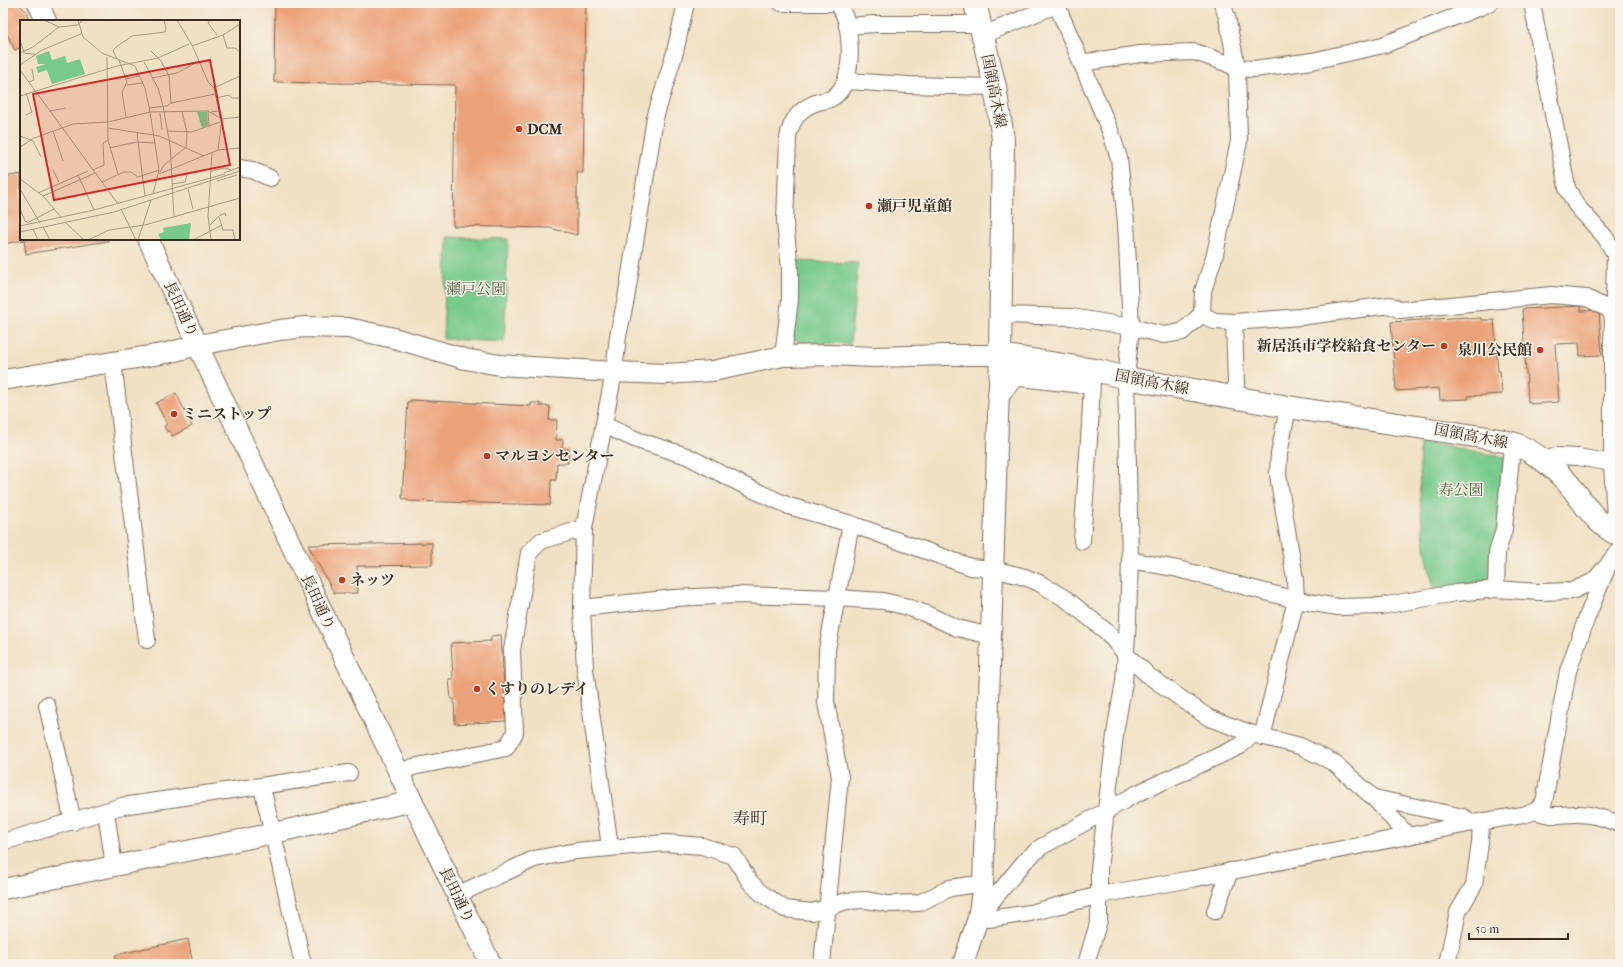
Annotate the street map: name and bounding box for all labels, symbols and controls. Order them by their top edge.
inset map [20,20,240,240]
street label: 国領高木線 [978,52,1010,130]
place label: DCM [527,120,563,138]
marker: DCM [514,124,524,134]
place label: 瀬戸児童館 [877,197,952,215]
marker: 瀬戸児童館 [864,201,874,211]
street label: 長田通り [160,278,202,340]
park label: 瀬戸公園 [446,280,506,298]
place label: 新居浜市学校給食センター [1257,337,1436,355]
marker: 新居浜市学校給食センター [1439,341,1449,351]
place label: 泉川公民館 [1457,341,1532,359]
marker: 泉川公民館 [1535,345,1545,355]
street label: 国領高木線 [1113,366,1191,398]
place label: ミニストップ [182,405,272,423]
marker: ミニストップ [169,409,179,419]
street label: 国領高木線 [1432,420,1510,452]
place label: マルヨシセンター [495,447,614,465]
marker: マルヨシセンター [482,451,492,461]
park label: 寿公園 [1438,481,1484,499]
street label: 長田通り [297,571,339,633]
place label: ネッツ [350,571,395,589]
marker: ネッツ [337,575,347,585]
place label: くすりのレデイ [485,680,589,698]
marker: くすりのレデイ [472,684,482,694]
district label: 寿町 [733,808,767,828]
street label: 長田通り [436,864,478,926]
scale bar [1469,915,1568,941]
text: 50 m [1475,922,1499,936]

